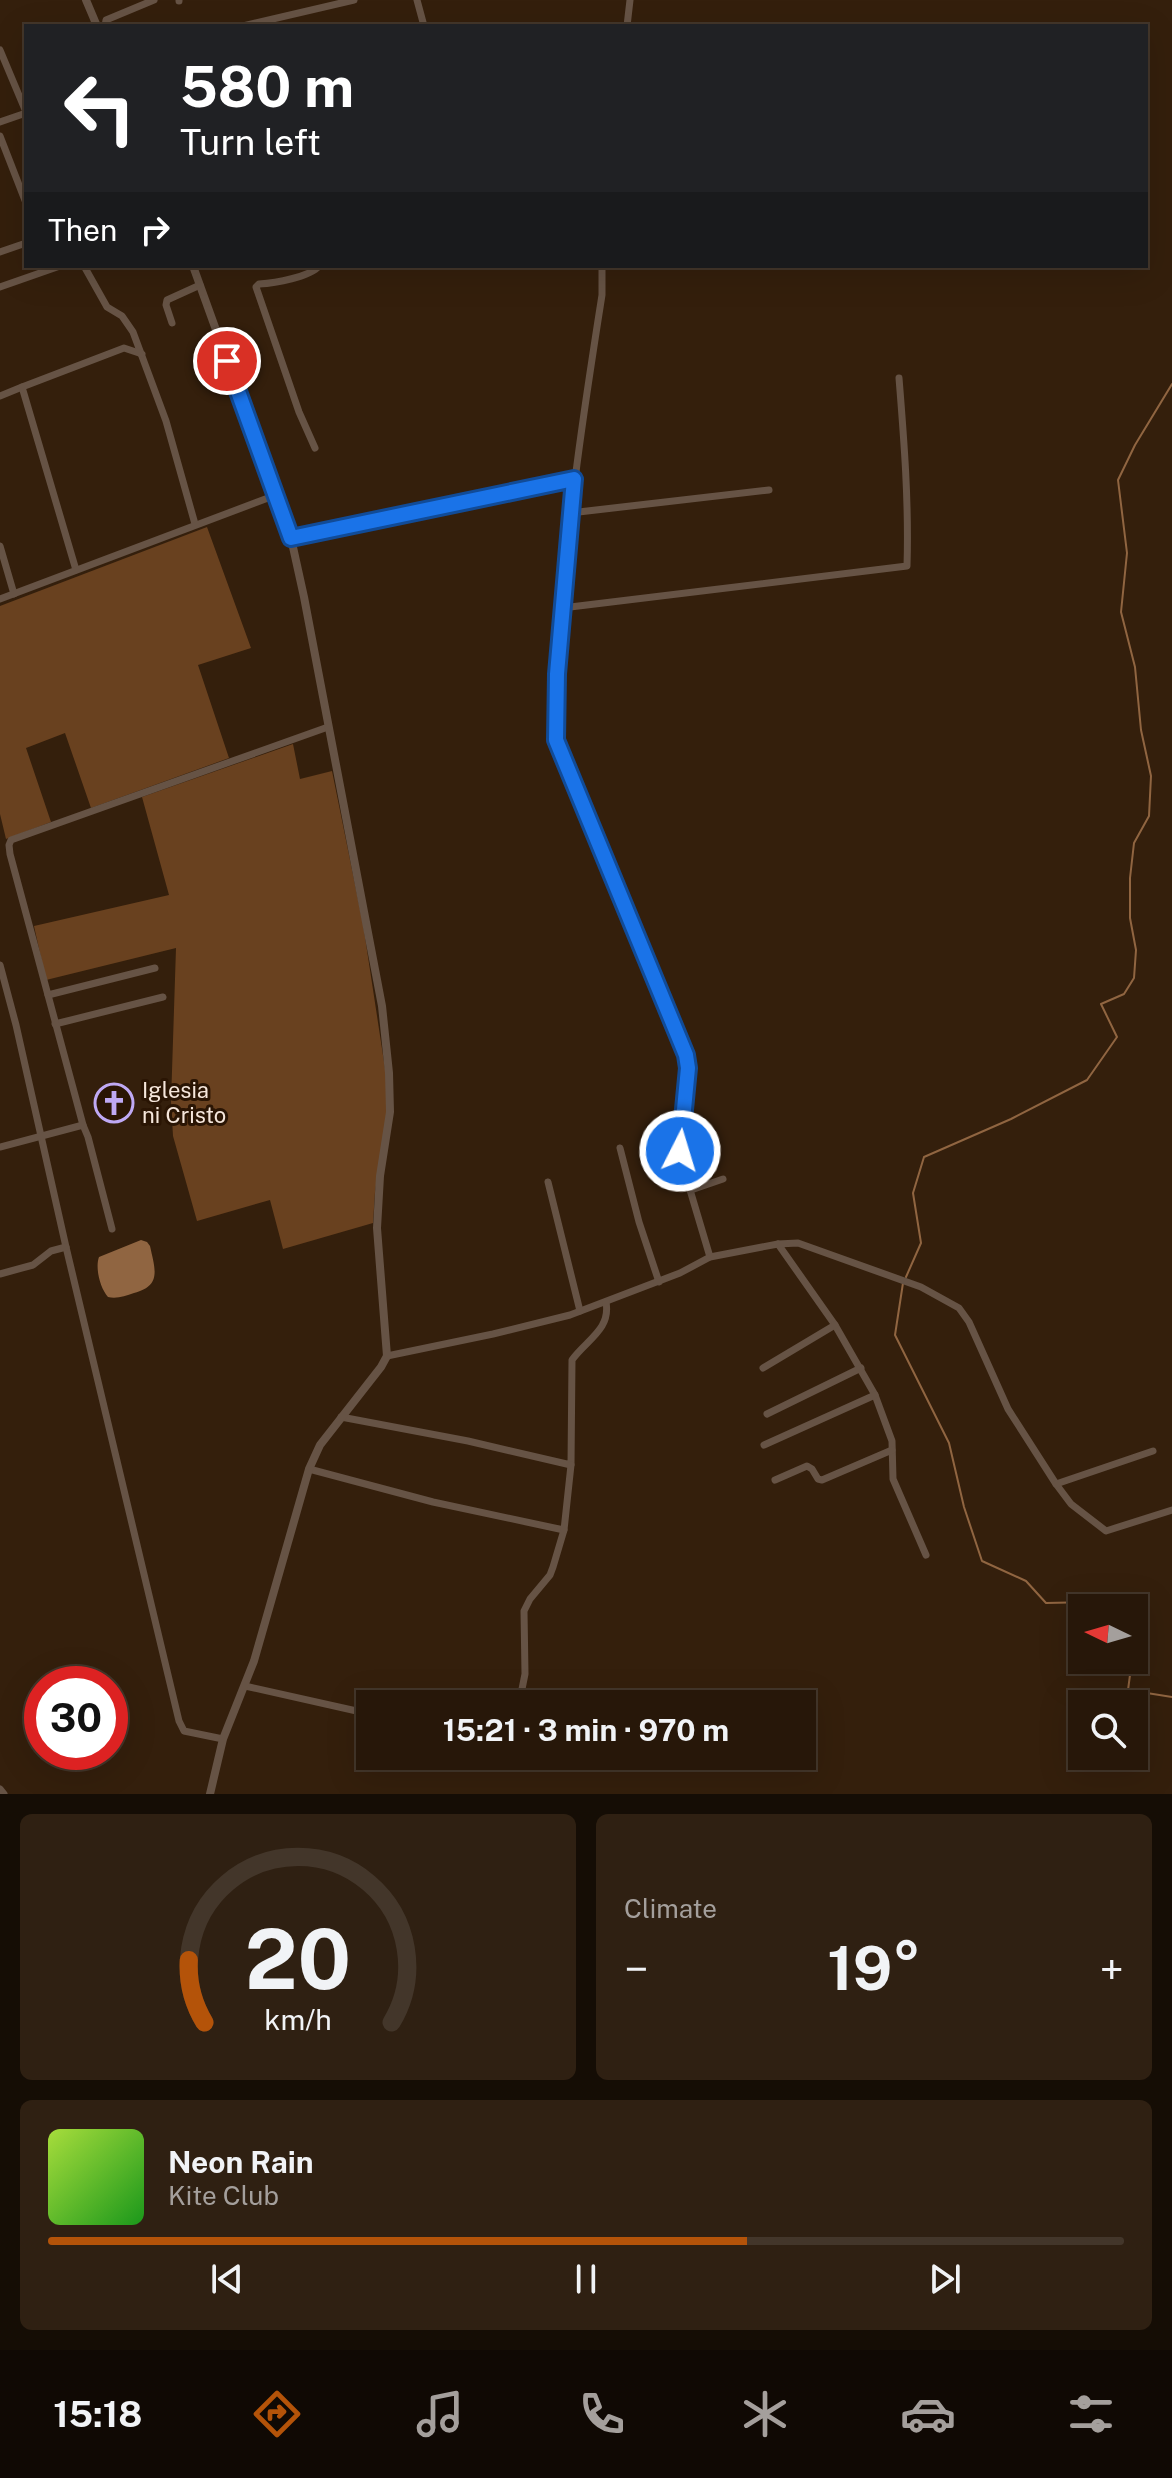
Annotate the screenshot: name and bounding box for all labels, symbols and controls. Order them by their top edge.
text: 580 m [180,54,354,120]
icon: left [48,56,152,160]
text: Turn left [180,121,321,163]
icon: right [133,208,177,252]
text: Then [48,212,117,248]
pin [193,327,261,395]
icon: arrive [205,339,249,383]
place label: Iglesia ni Cristo [142,1077,226,1128]
church icon: Iglesia ni Cristo [93,1082,135,1124]
position arrow [638,1109,722,1193]
north arrow [1068,1594,1148,1674]
map controls [1068,1594,1148,1770]
speed limit sign: 30 [24,1666,128,1770]
button: search [1068,1690,1148,1770]
text: 15:21 · 3 min · 970 m [443,1712,729,1748]
text: Climate [624,1893,717,1924]
text: 20 [245,1910,351,2008]
text: 19° [827,1933,921,2004]
text: − [624,1943,648,1995]
text: + [1100,1943,1124,1995]
text: km/h [264,2003,332,2036]
text: Neon Rain [168,2144,314,2180]
text: Kite Club [168,2180,279,2211]
icon: previous [205,2257,249,2301]
icon: pause [564,2257,608,2301]
icon: next [923,2257,967,2301]
icon: directions [249,2386,305,2442]
icon: music [412,2386,468,2442]
icon: phone [574,2386,630,2442]
icon: climate [737,2386,793,2442]
icon: car [900,2386,956,2442]
icon: filters [1063,2386,1119,2442]
text: 15:18 [53,2393,142,2435]

